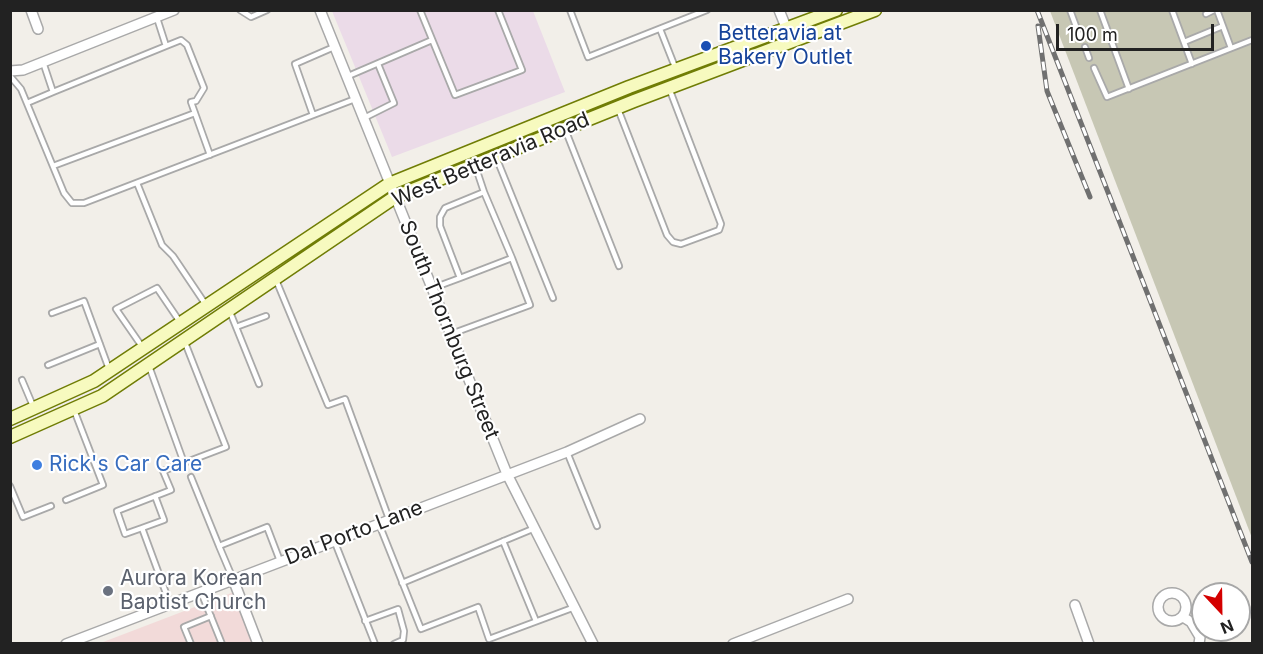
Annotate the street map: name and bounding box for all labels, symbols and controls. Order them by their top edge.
scale bar [1059,12,1216,50]
place label: Betteravia at Bakery Outlet [718,21,852,71]
text: 100 m [1067,24,1118,45]
marker: Betteravia at Bakery Outlet [699,39,713,53]
street label: West Betteravia Road [389,107,593,213]
street label: South Thornburg Street [394,217,504,443]
place label: Rick's Car Care [49,452,202,478]
marker: Rick's Car Care [30,458,44,472]
street label: Dal Porto Lane [282,495,426,571]
place label: Aurora Korean Baptist Church [120,566,266,616]
north arrow [1191,582,1251,642]
marker: Aurora Korean Baptist Church [101,584,115,598]
text: N [1218,615,1236,638]

